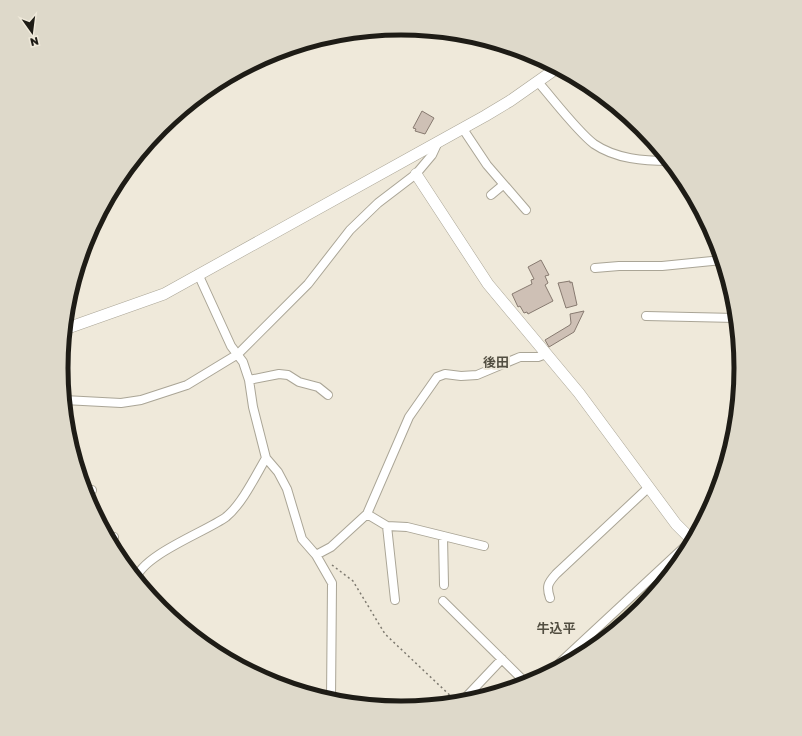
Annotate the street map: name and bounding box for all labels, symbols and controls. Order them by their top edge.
north arrow [12,12,52,52]
text: N [29,35,40,50]
district label: 後田 [483,354,509,370]
district label: 牛込平 [536,620,576,636]

